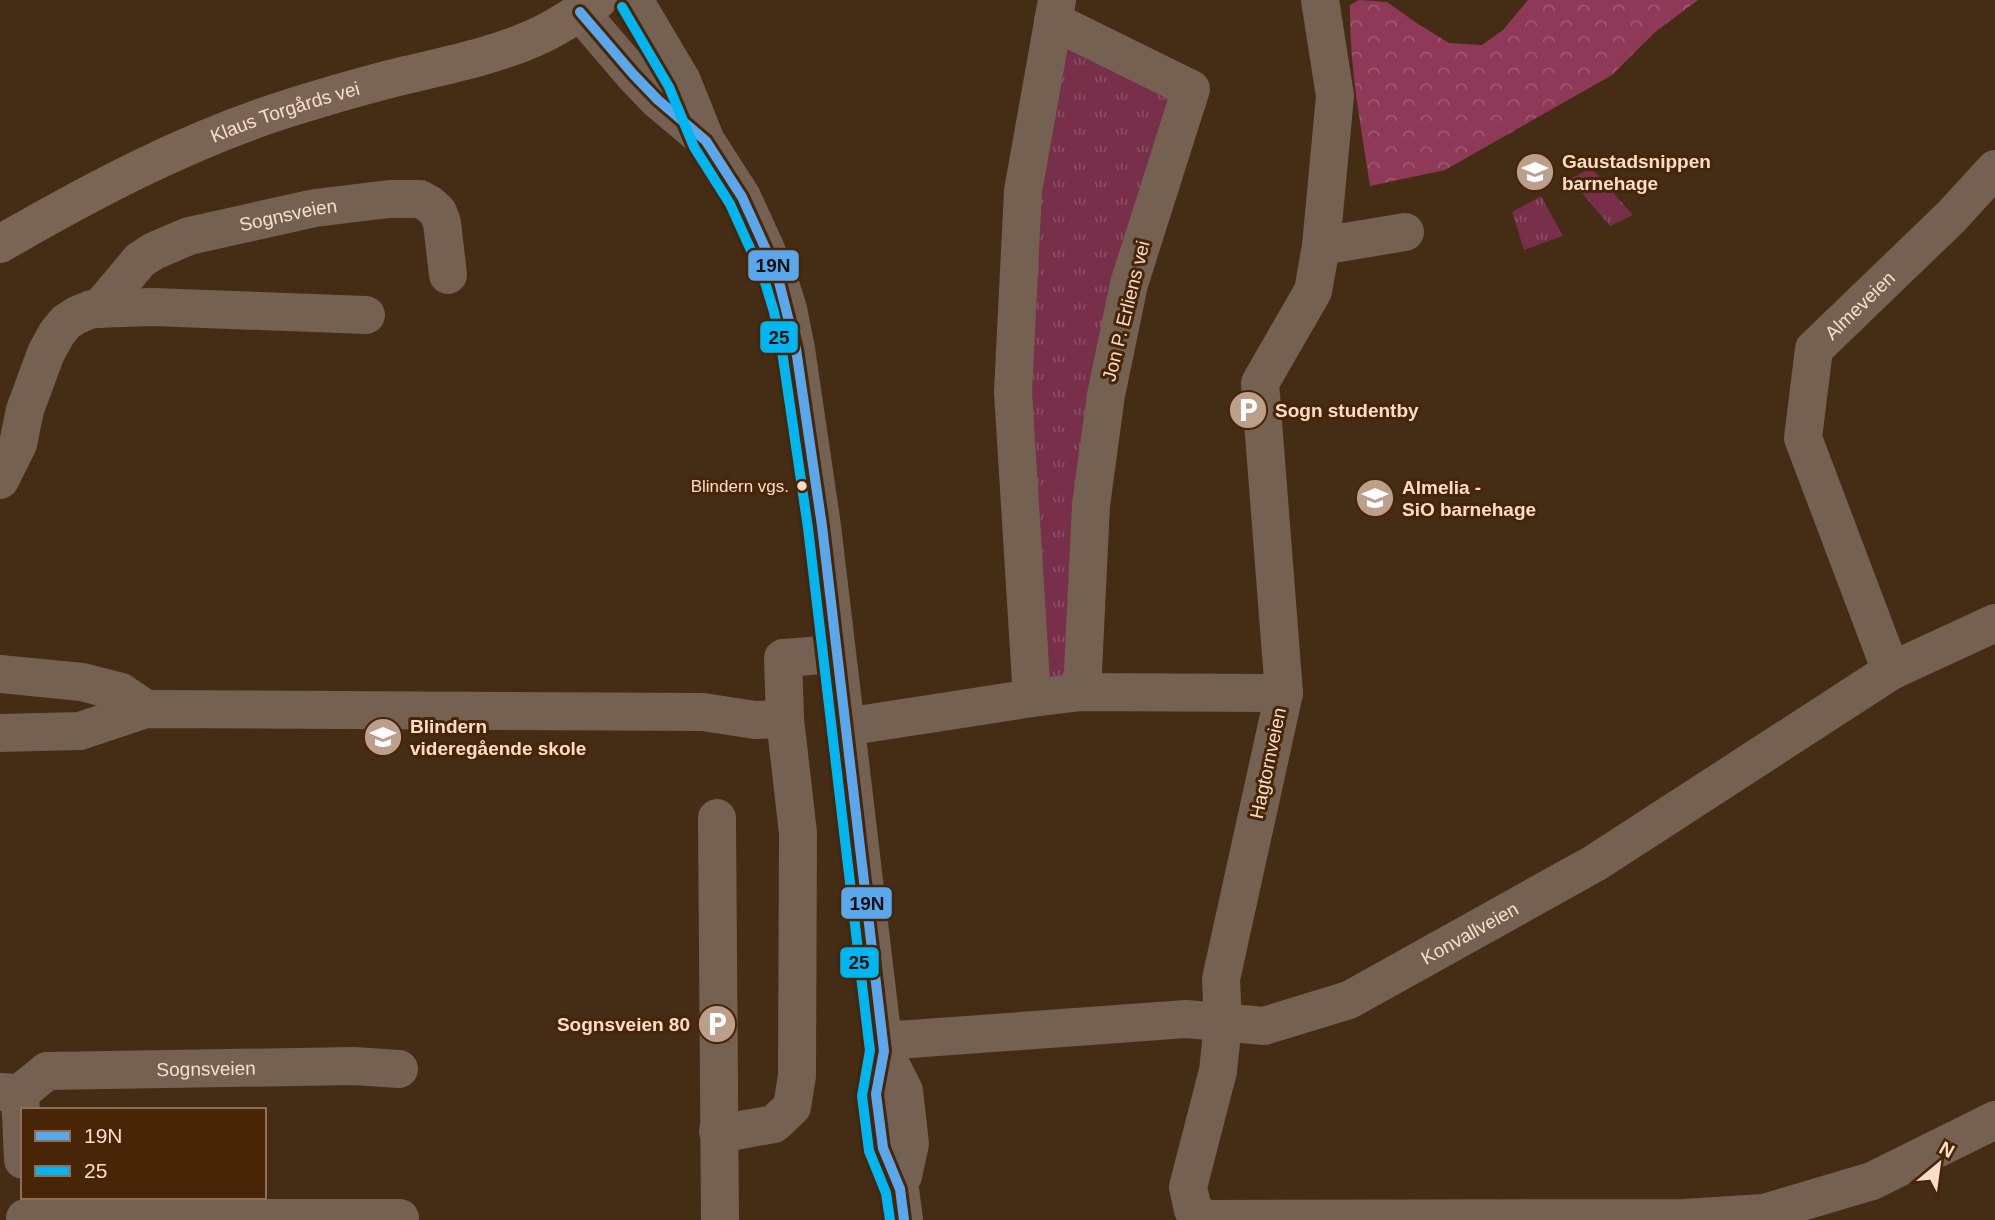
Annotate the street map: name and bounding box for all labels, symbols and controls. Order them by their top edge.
street label: Klaus Torgårds vei [207,77,362,146]
school or university icon: Gaustadsnippen barnehage [1514,151,1556,193]
place label: Gaustadsnippen barnehage [1562,151,1711,194]
street label: Sognsveien [237,195,338,235]
street label: Jon P. Erliens vei [1098,238,1154,384]
line badge: 19N [747,249,800,282]
text: 19N [756,255,790,276]
street label: Almeveien [1820,267,1899,343]
line badge: 25 [759,320,799,354]
text: 25 [768,327,790,348]
parking icon: Sogn studentby [1227,389,1269,431]
place label: Sogn studentby [1275,400,1419,421]
place label: Blindern vgs. [691,477,789,496]
school or university icon: Almelia - SiO barnehage [1354,477,1396,519]
place label: Almelia - SiO barnehage [1402,477,1536,520]
marker: Blindern vgs. [795,479,809,493]
street label: Hagtornveien [1246,706,1290,820]
school or university icon: Blindern videregående skole [362,716,404,758]
place label: Blindern videregående skole [410,716,586,759]
line badge: 19N [840,886,893,920]
text: 19N [850,893,884,914]
street label: Konvallveien [1417,897,1522,968]
line badge: 25 [839,946,880,979]
text: 25 [848,952,870,973]
parking icon: Sognsveien 80 [696,1003,738,1045]
place label: Sognsveien 80 [557,1014,690,1035]
street label: Sognsveien [156,1057,256,1080]
legend [21,1108,266,1199]
text: 19N [84,1124,123,1147]
north arrow [1904,1129,1974,1199]
text: N [1936,1137,1958,1162]
text: 25 [84,1159,107,1182]

